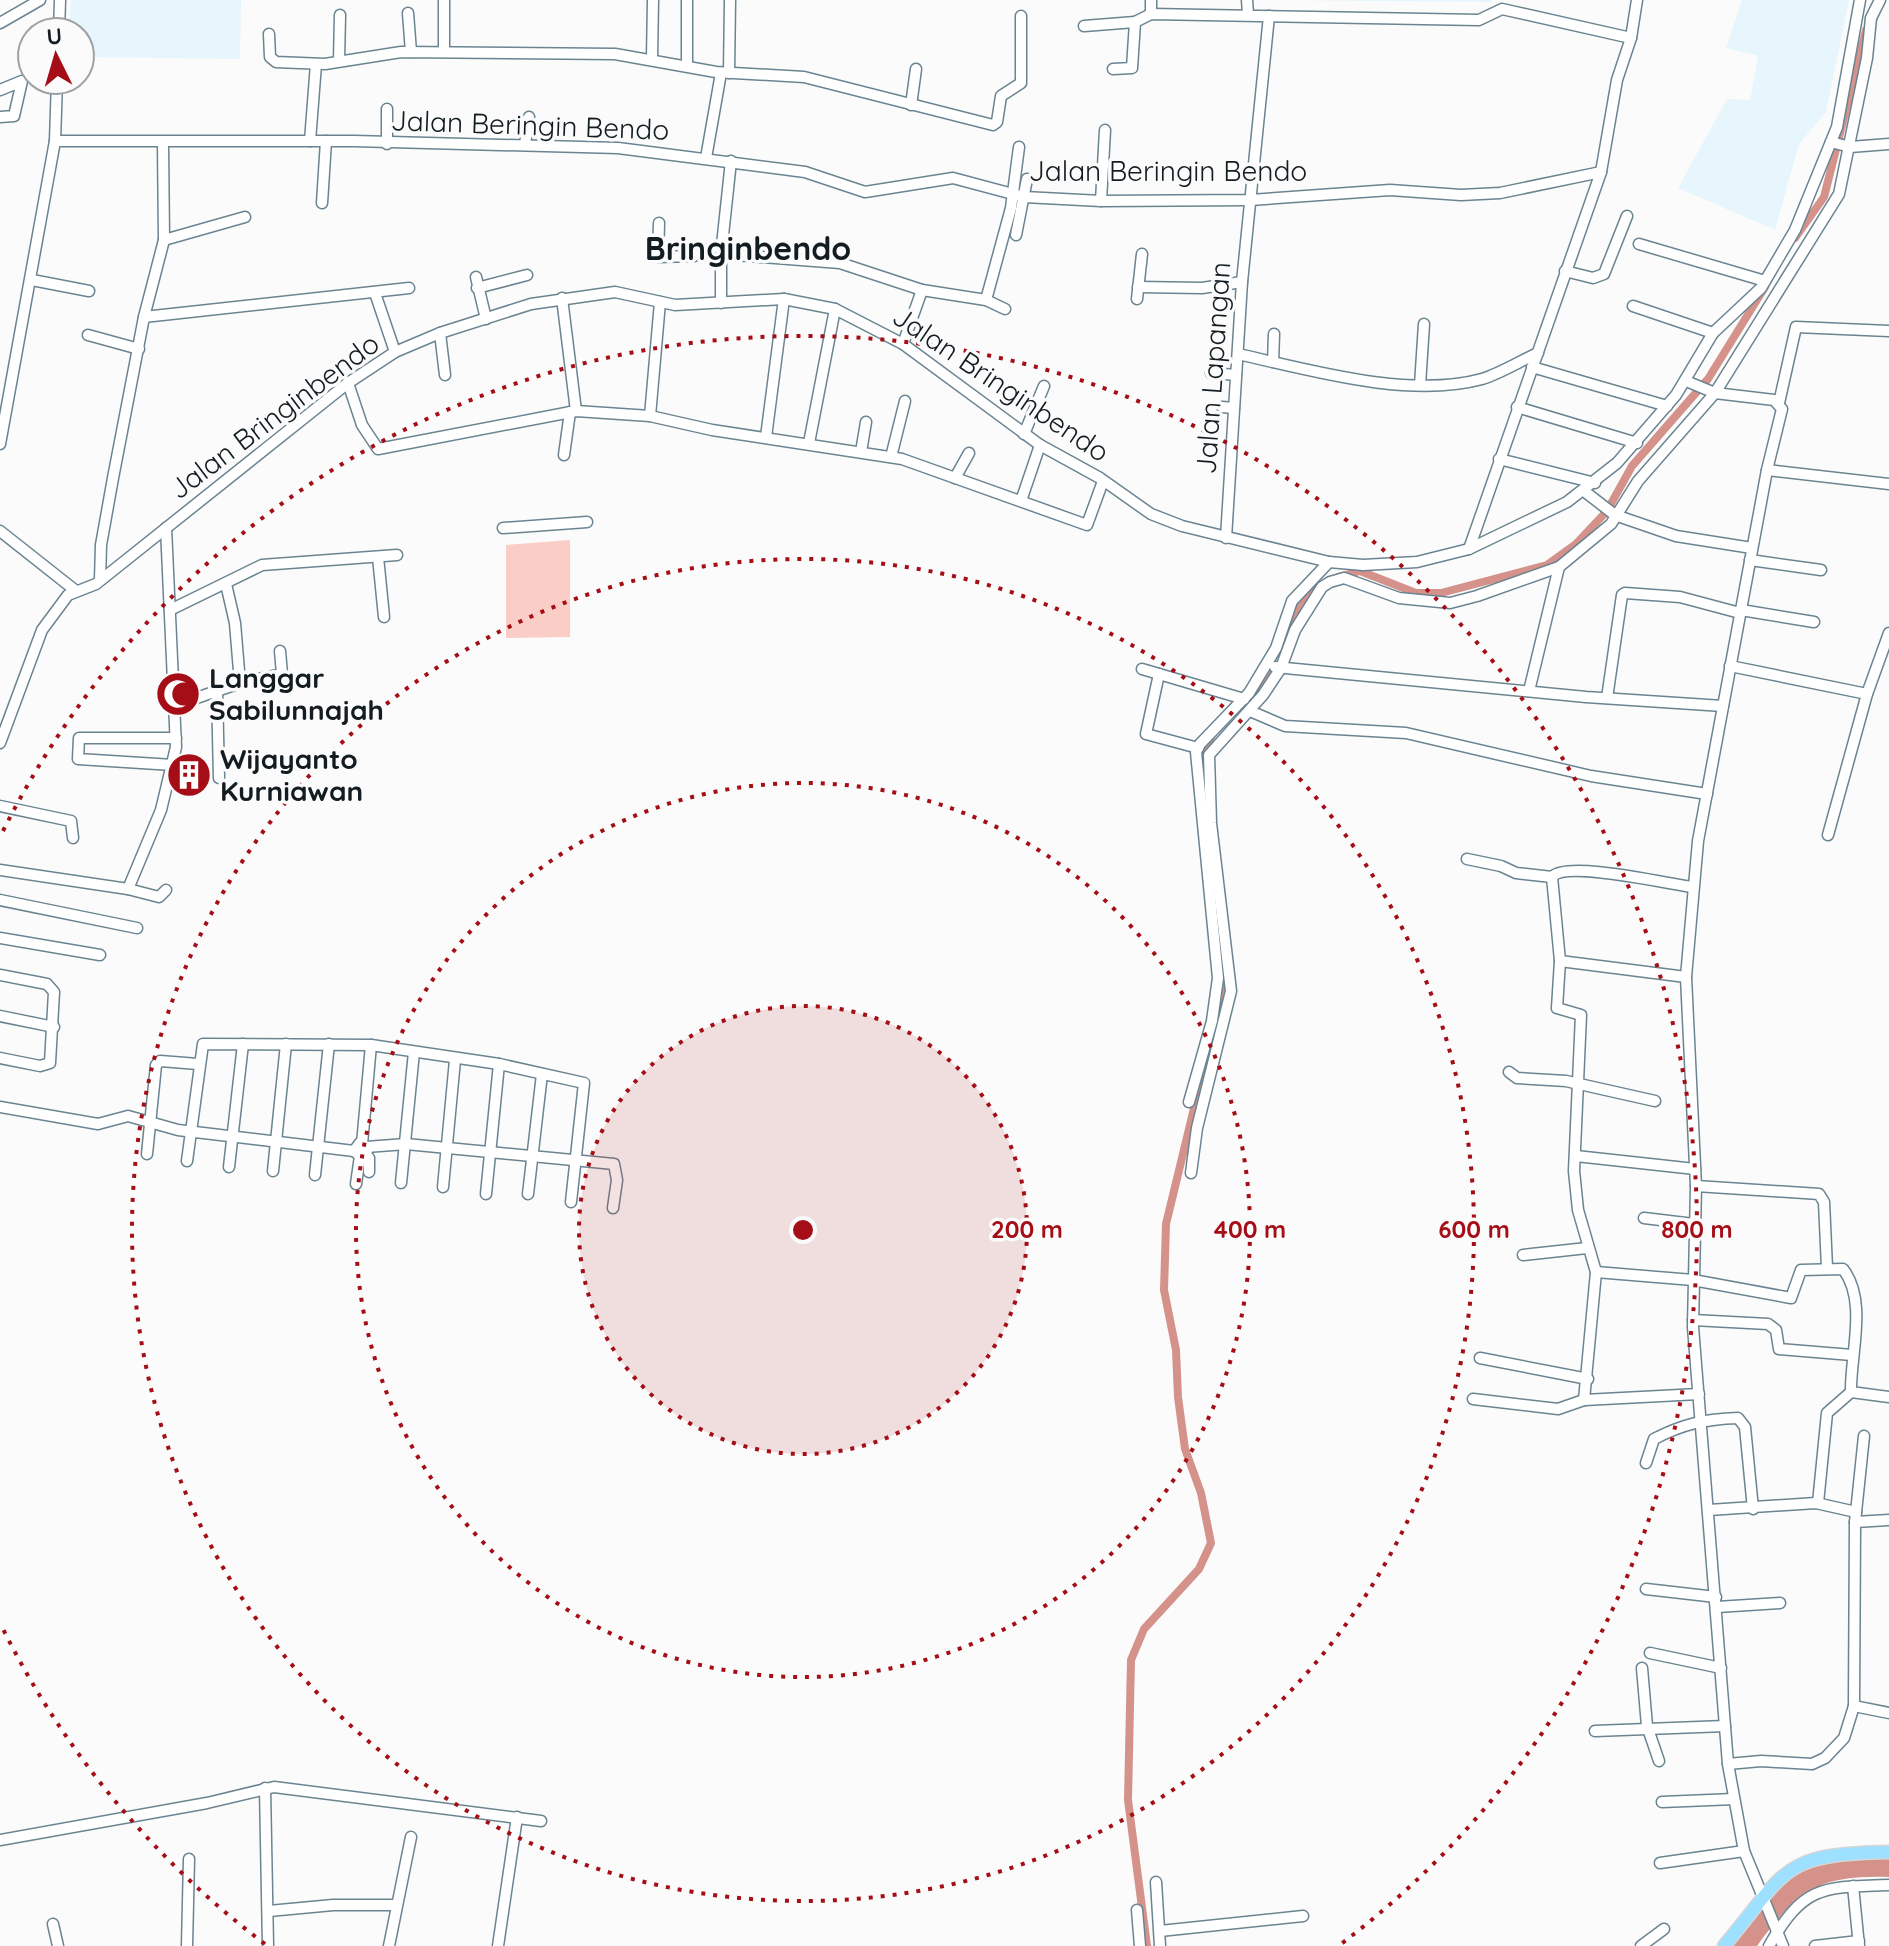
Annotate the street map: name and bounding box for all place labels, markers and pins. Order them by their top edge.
place label: Langgar Sabilunnajah [209,660,384,727]
mosque icon: Langgar Sabilunnajah [154,670,202,718]
place label: Wijayanto Kurniawan [220,741,363,808]
building icon: Wijayanto Kurniawan [165,751,213,799]
centre of rings [789,1216,817,1244]

